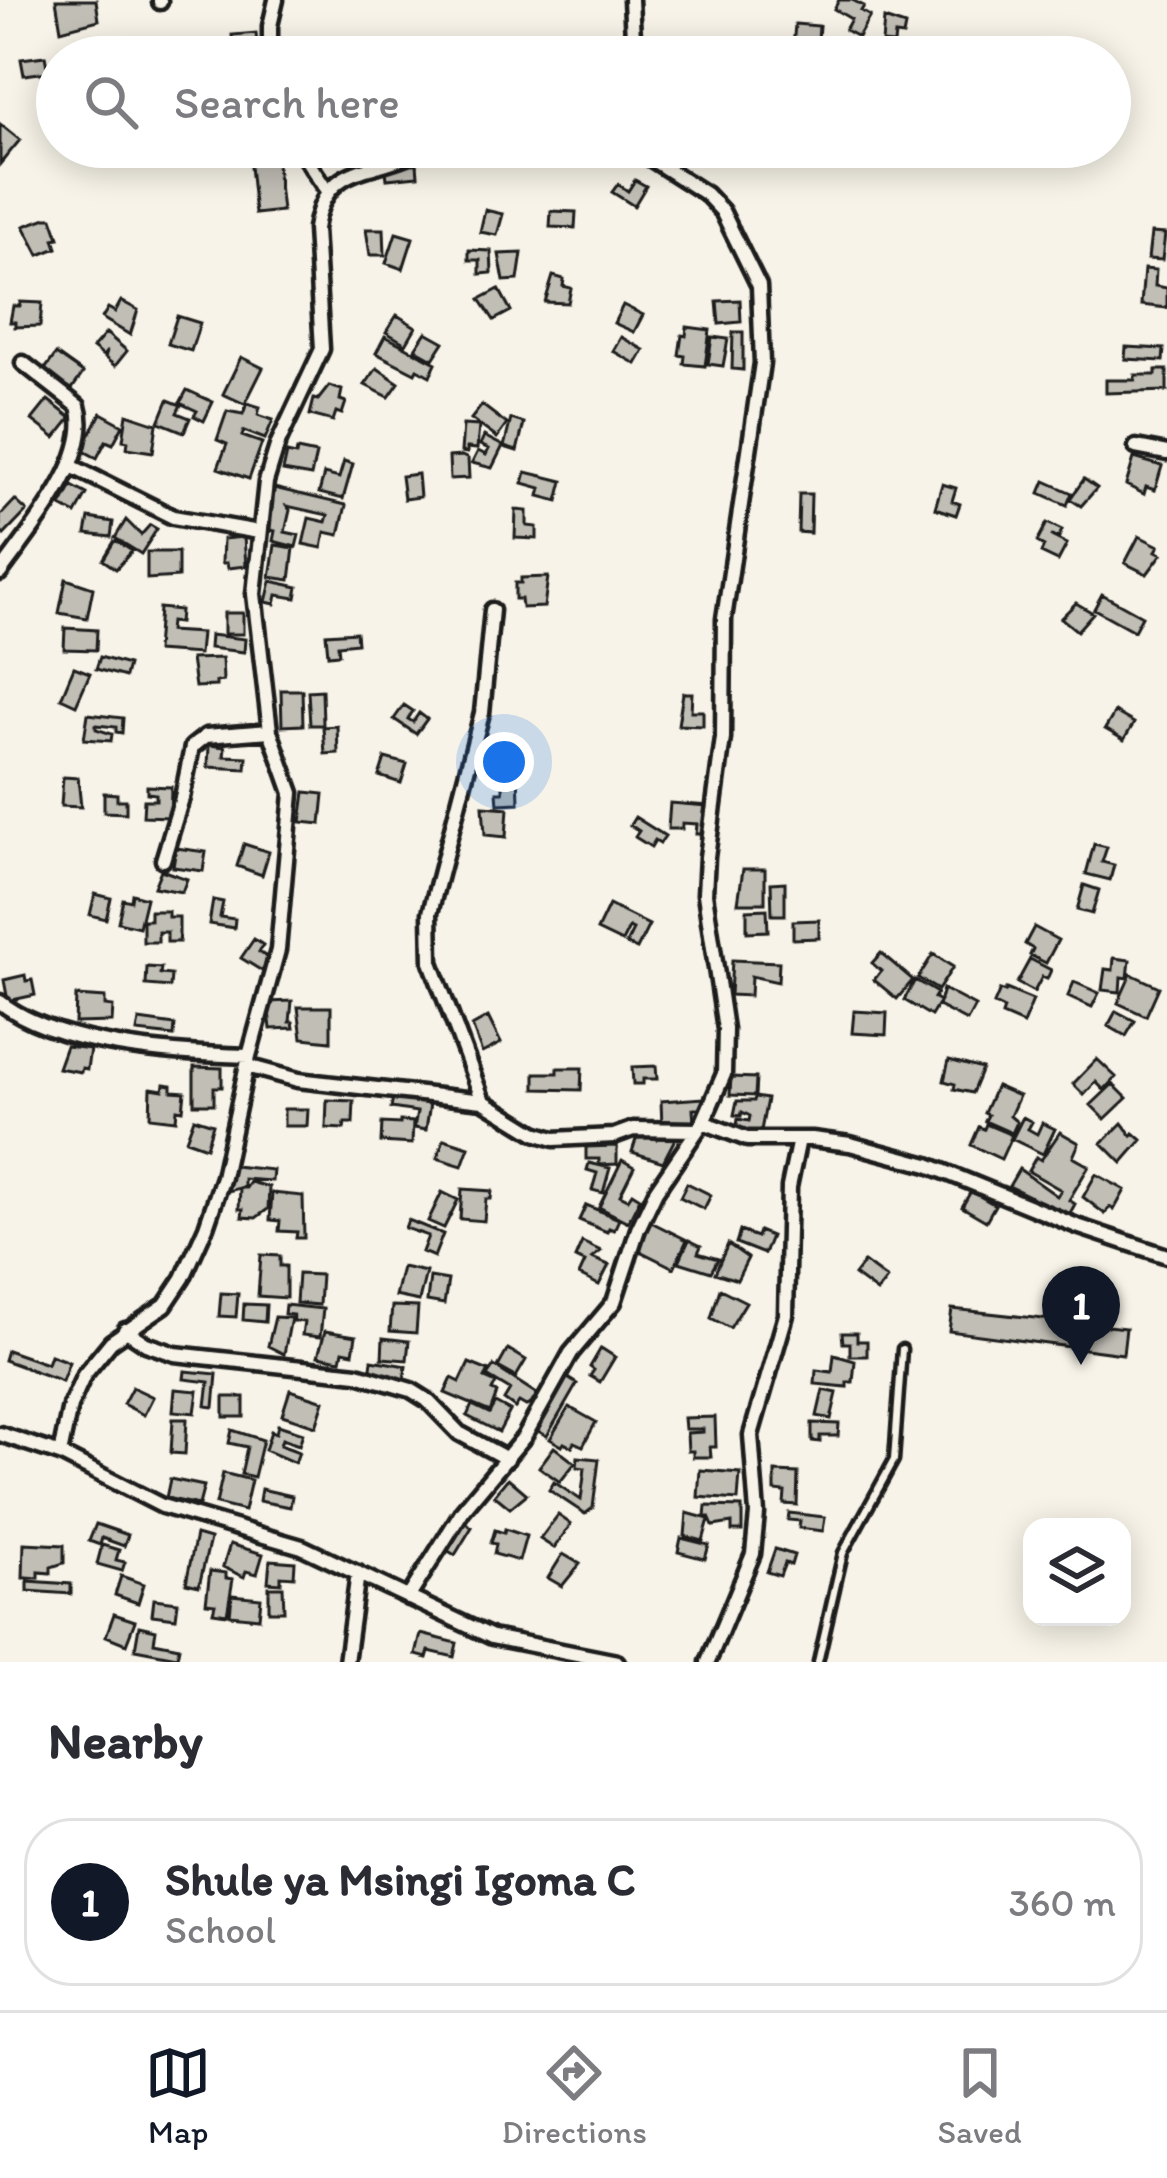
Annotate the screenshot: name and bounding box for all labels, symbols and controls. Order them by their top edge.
search box [36,36,1131,168]
icon: search [78,69,144,135]
text: Search here [174,75,400,129]
your location [474,732,534,792]
pin: 1 [1042,1266,1120,1365]
map controls [1023,1518,1131,1626]
button: layers [1023,1518,1131,1626]
text: Nearby [48,1710,203,1771]
text: Shule ya Msingi Igoma C [165,1852,635,1906]
text: 1 [81,1879,99,1926]
text: 360 m [1009,1879,1116,1926]
text: School [165,1906,276,1953]
tab: Map [145,2040,211,2151]
tab: Directions [502,2040,647,2151]
tab: Saved [938,2040,1022,2151]

